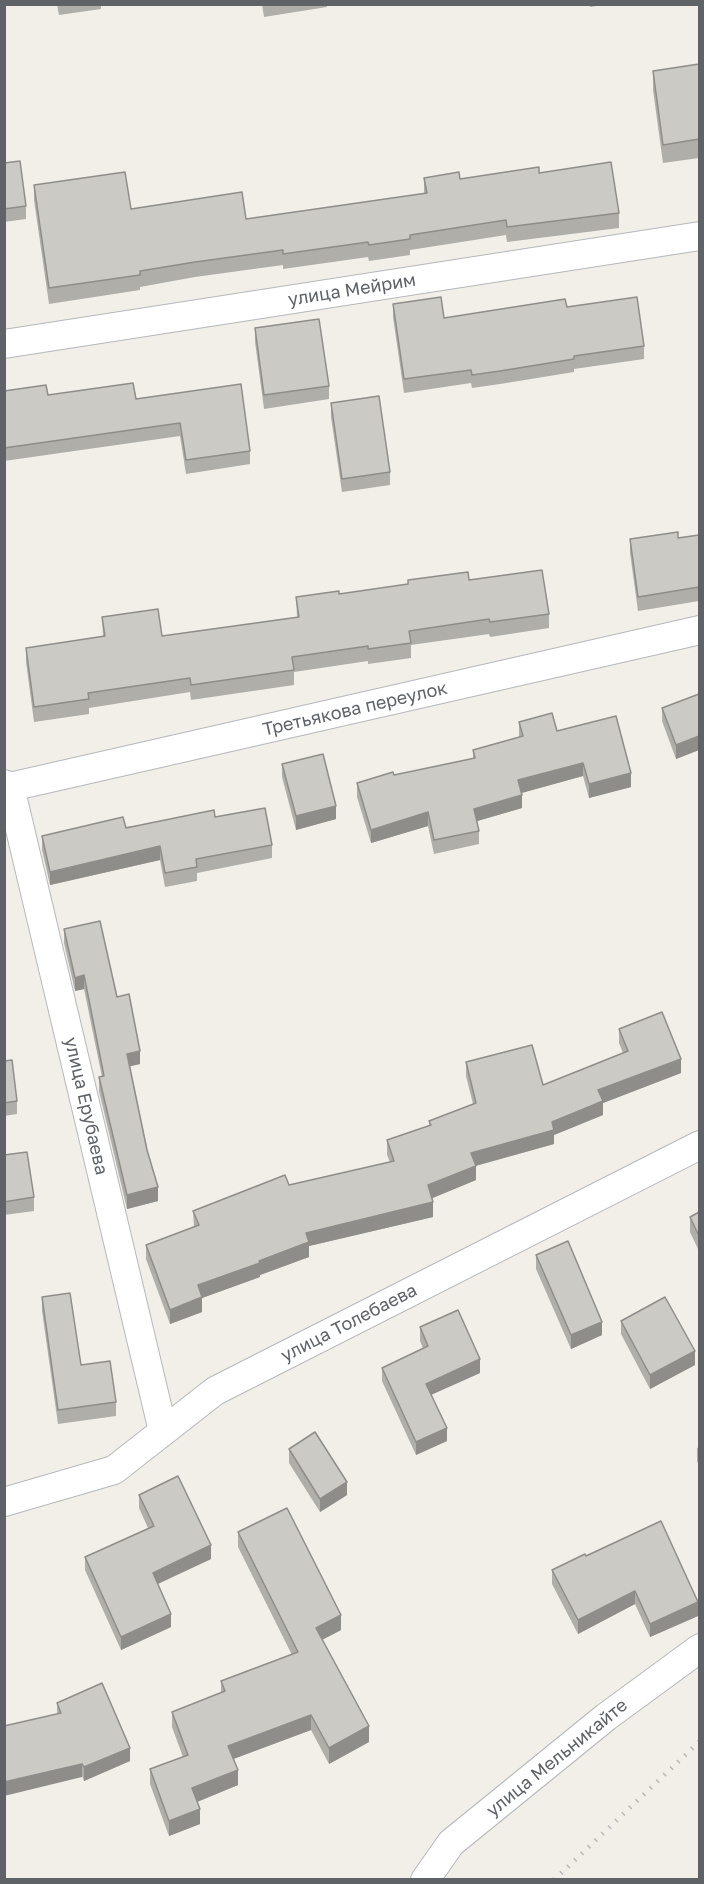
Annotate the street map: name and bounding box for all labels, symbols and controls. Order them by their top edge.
street label: улица Мейрим [287,269,417,311]
street label: Третьякова переулок [261,677,449,741]
street label: улица Ерубаева [60,1035,112,1177]
street label: улица Толебаева [277,1279,421,1367]
street label: улица Мельникайте [482,1694,632,1822]

